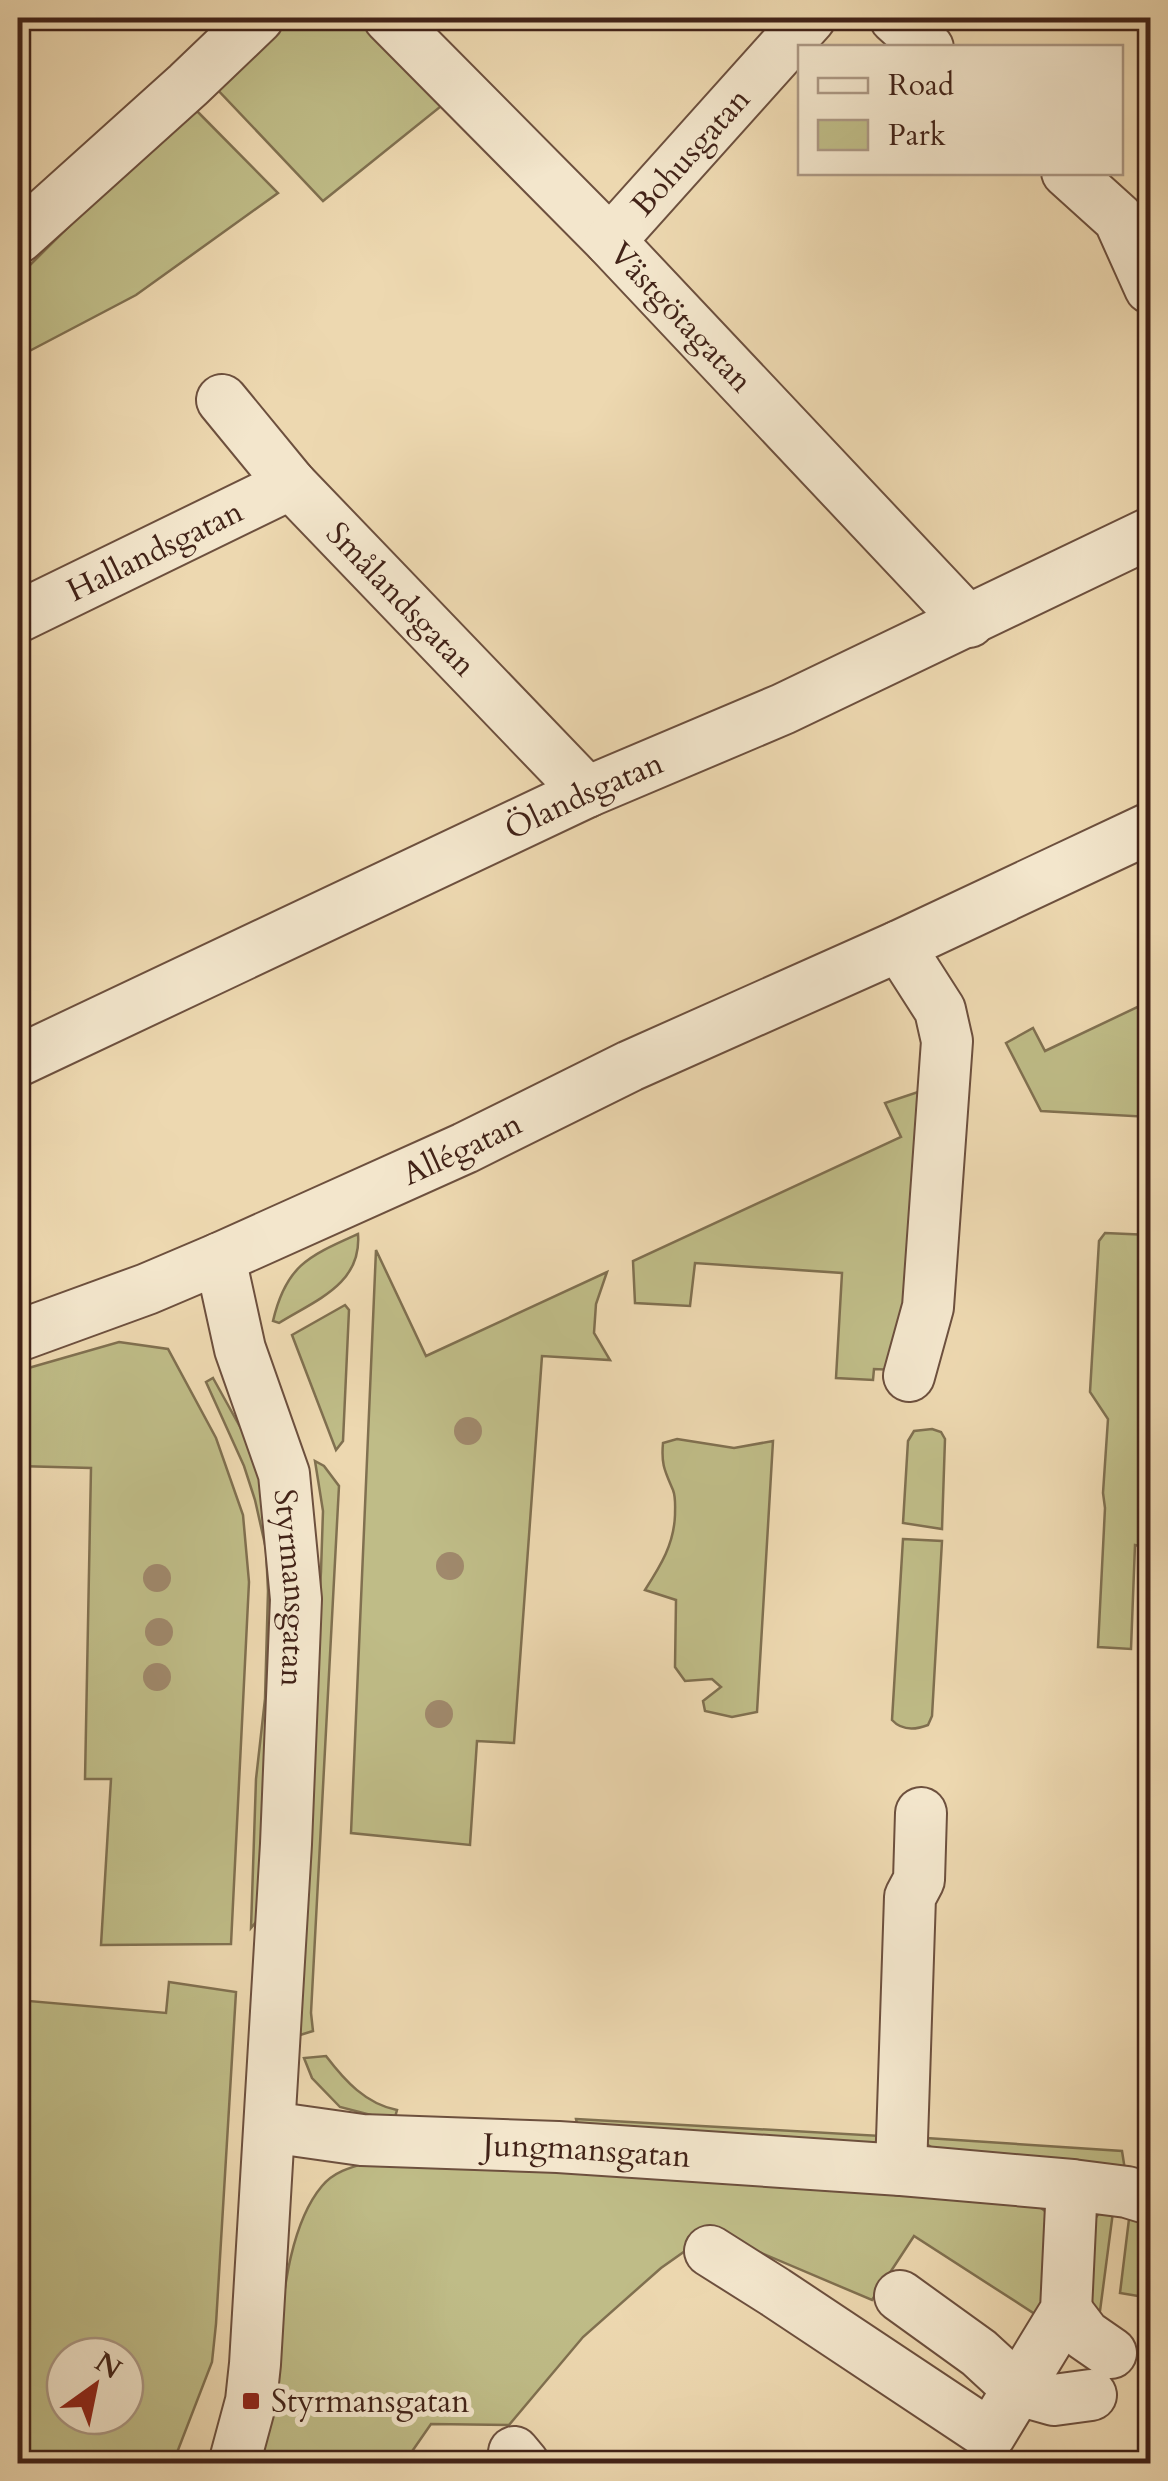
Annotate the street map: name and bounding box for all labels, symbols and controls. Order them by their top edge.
legend [798,45,1123,175]
text: Road [888,65,954,106]
street label: Bohusgatan [621,79,760,226]
text: Park [888,115,946,156]
street label: Västgötagatan [599,233,762,402]
street label: Hallandsgatan [60,490,250,613]
street label: Smålandsgatan [316,513,485,686]
street label: Ölandsgatan [497,741,670,851]
street label: Allégatan [395,1102,529,1196]
street label: Styrmansgatan [263,1487,317,1688]
street label: Jungmansgatan [478,2123,692,2179]
north arrow [45,2336,145,2436]
text: N [88,2343,129,2388]
place label: Styrmansgatan [271,2380,469,2424]
marker: Styrmansgatan [240,2390,262,2412]

